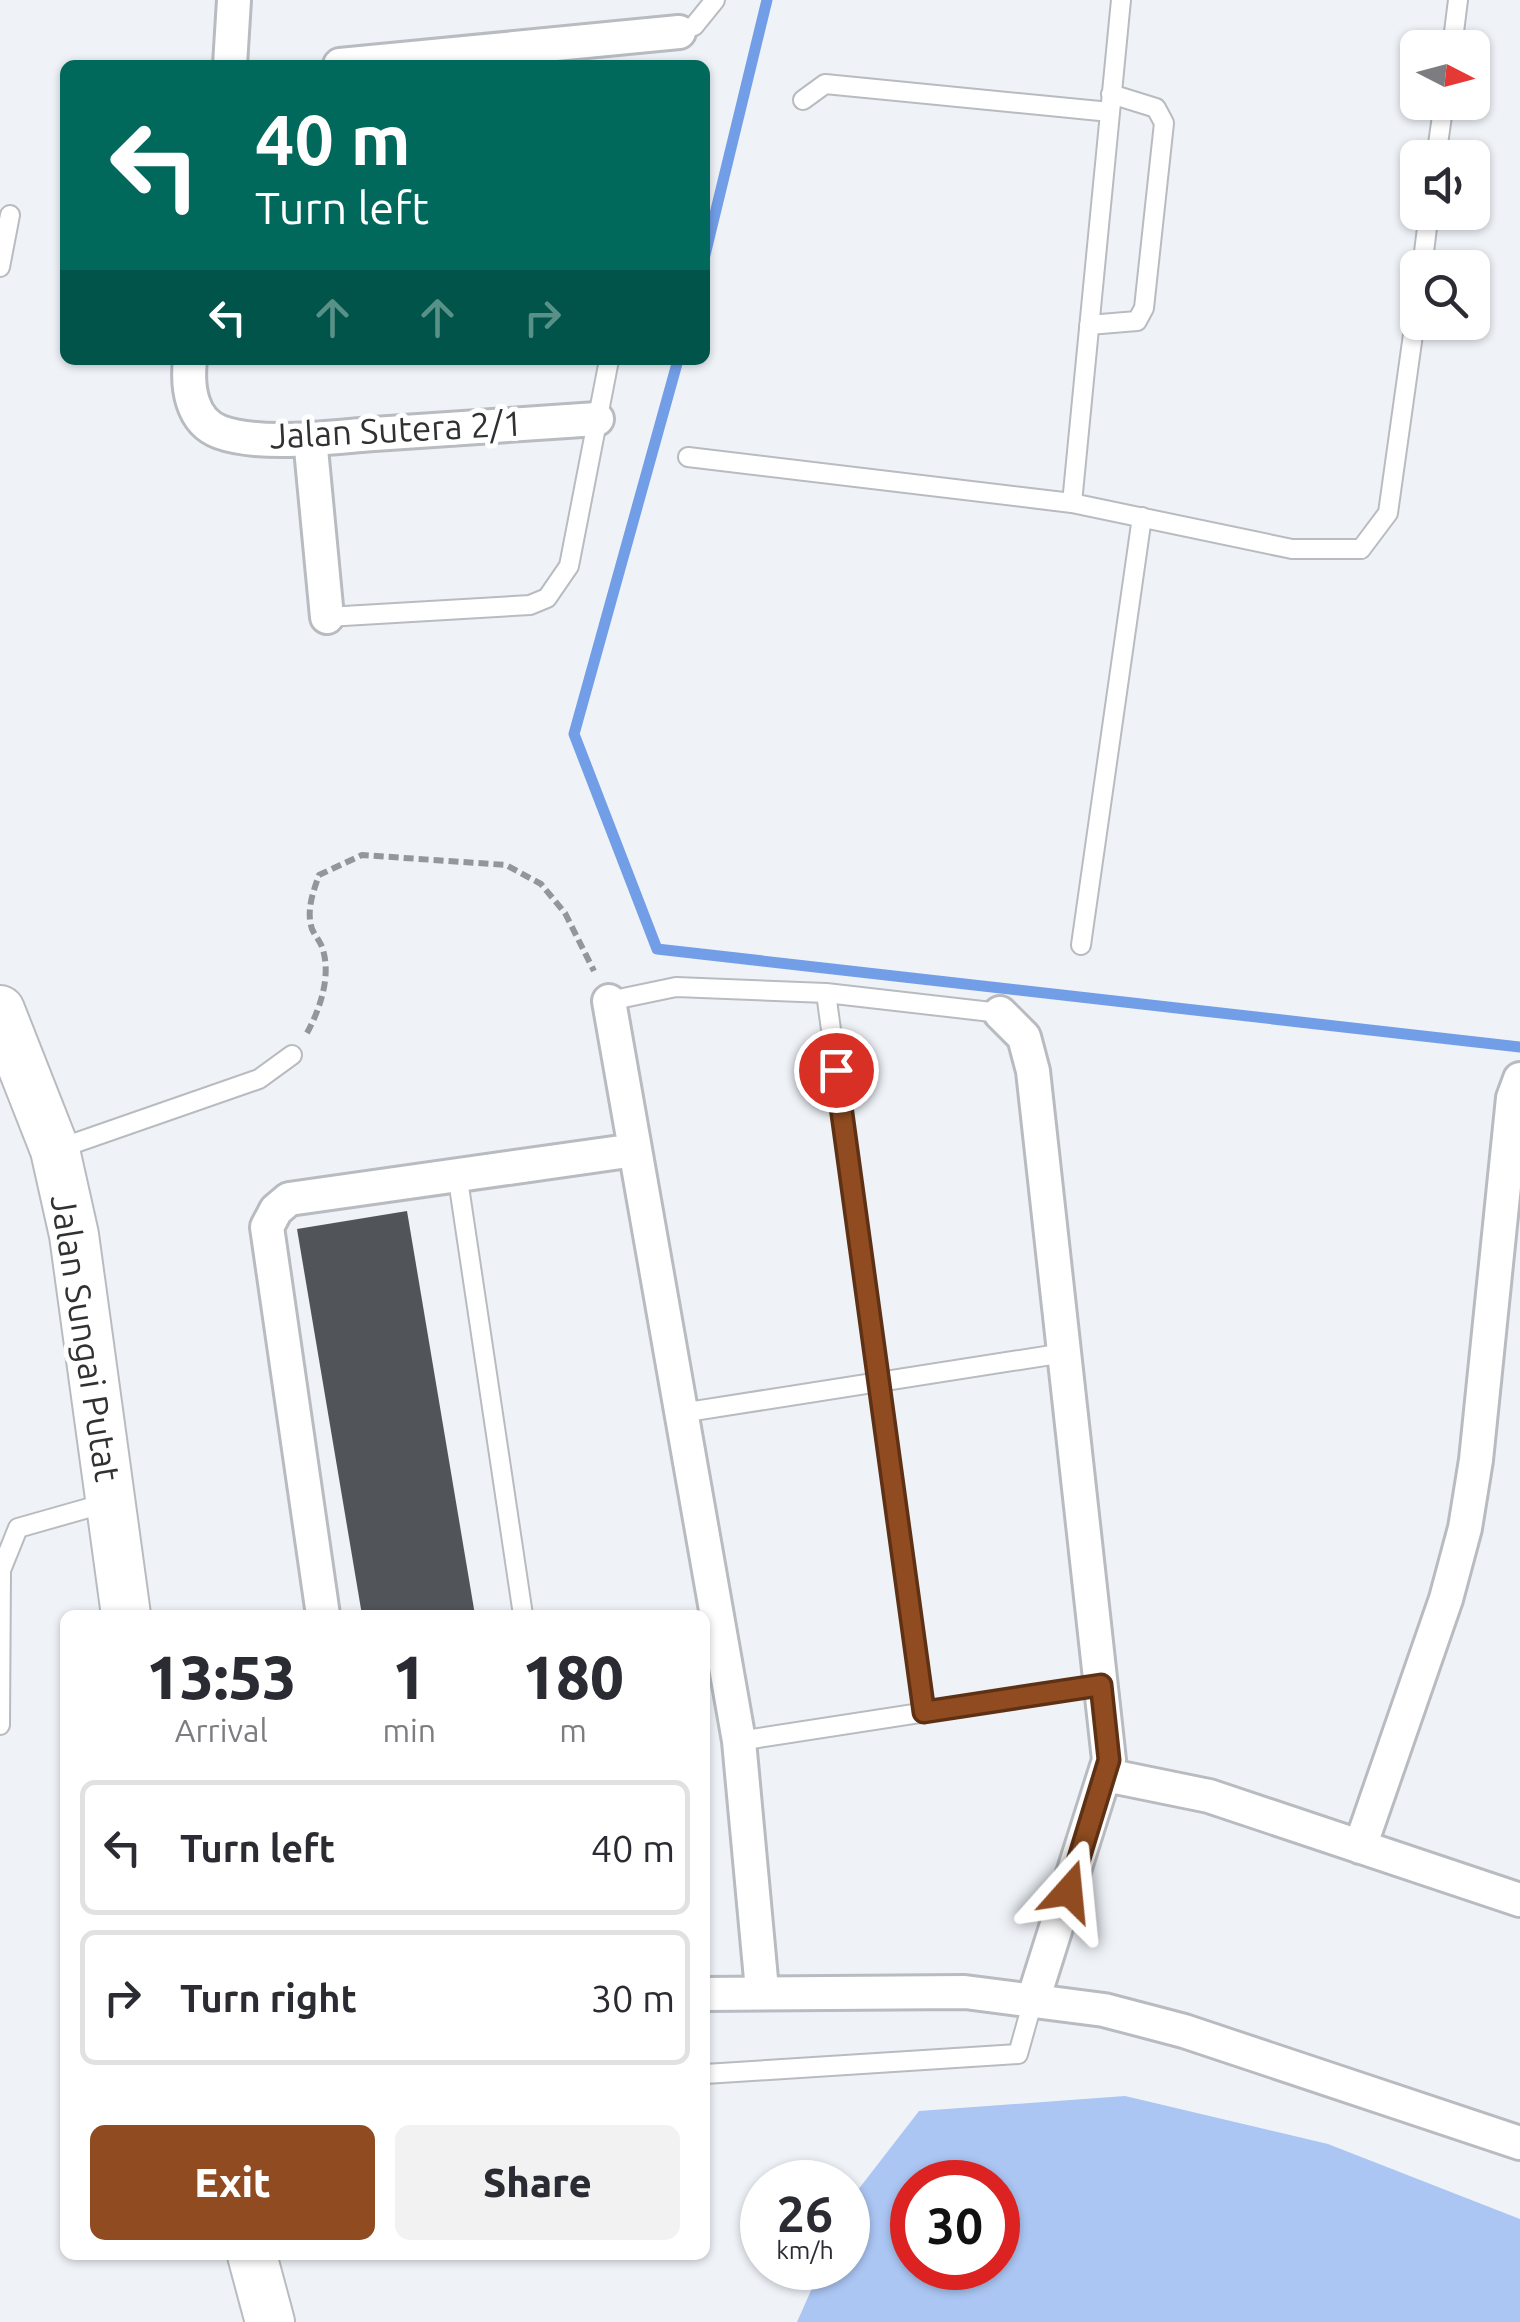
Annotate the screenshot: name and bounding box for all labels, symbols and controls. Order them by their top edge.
north arrow [1400,30,1490,120]
map controls [1400,30,1490,340]
icon: left [90,100,220,230]
text: 40 m [255,100,411,178]
button: sound [1400,140,1490,230]
text: Turn left [255,182,429,233]
button: search [1400,250,1490,340]
icon: left [200,290,255,345]
icon: ahead [305,290,360,345]
icon: ahead [410,290,465,345]
icon: right [515,290,570,345]
street label: Jalan Sutera 2/1 [268,402,524,456]
pin [794,1028,879,1113]
icon: arrive [809,1043,864,1098]
street label: Jalan Sungai Putat [44,1192,128,1484]
text: 13:53 [146,1643,296,1710]
text: 1 [392,1643,426,1710]
text: 180 [522,1643,624,1710]
text: Arrival [175,1712,268,1748]
text: min [382,1712,436,1748]
text: m [559,1712,587,1748]
icon: left [95,1820,150,1875]
text: Turn left [180,1827,335,1869]
text: 40 m [591,1827,675,1869]
position arrow [1017,1839,1121,1943]
icon: right [95,1970,150,2025]
text: Turn right [180,1977,357,2019]
text: 30 m [591,1977,675,2019]
button: Exit [90,2125,375,2240]
button: Share [395,2125,680,2240]
speed limit sign: 30 [890,2160,1020,2290]
text: 26 [777,2185,833,2241]
text: km/h [776,2236,834,2264]

